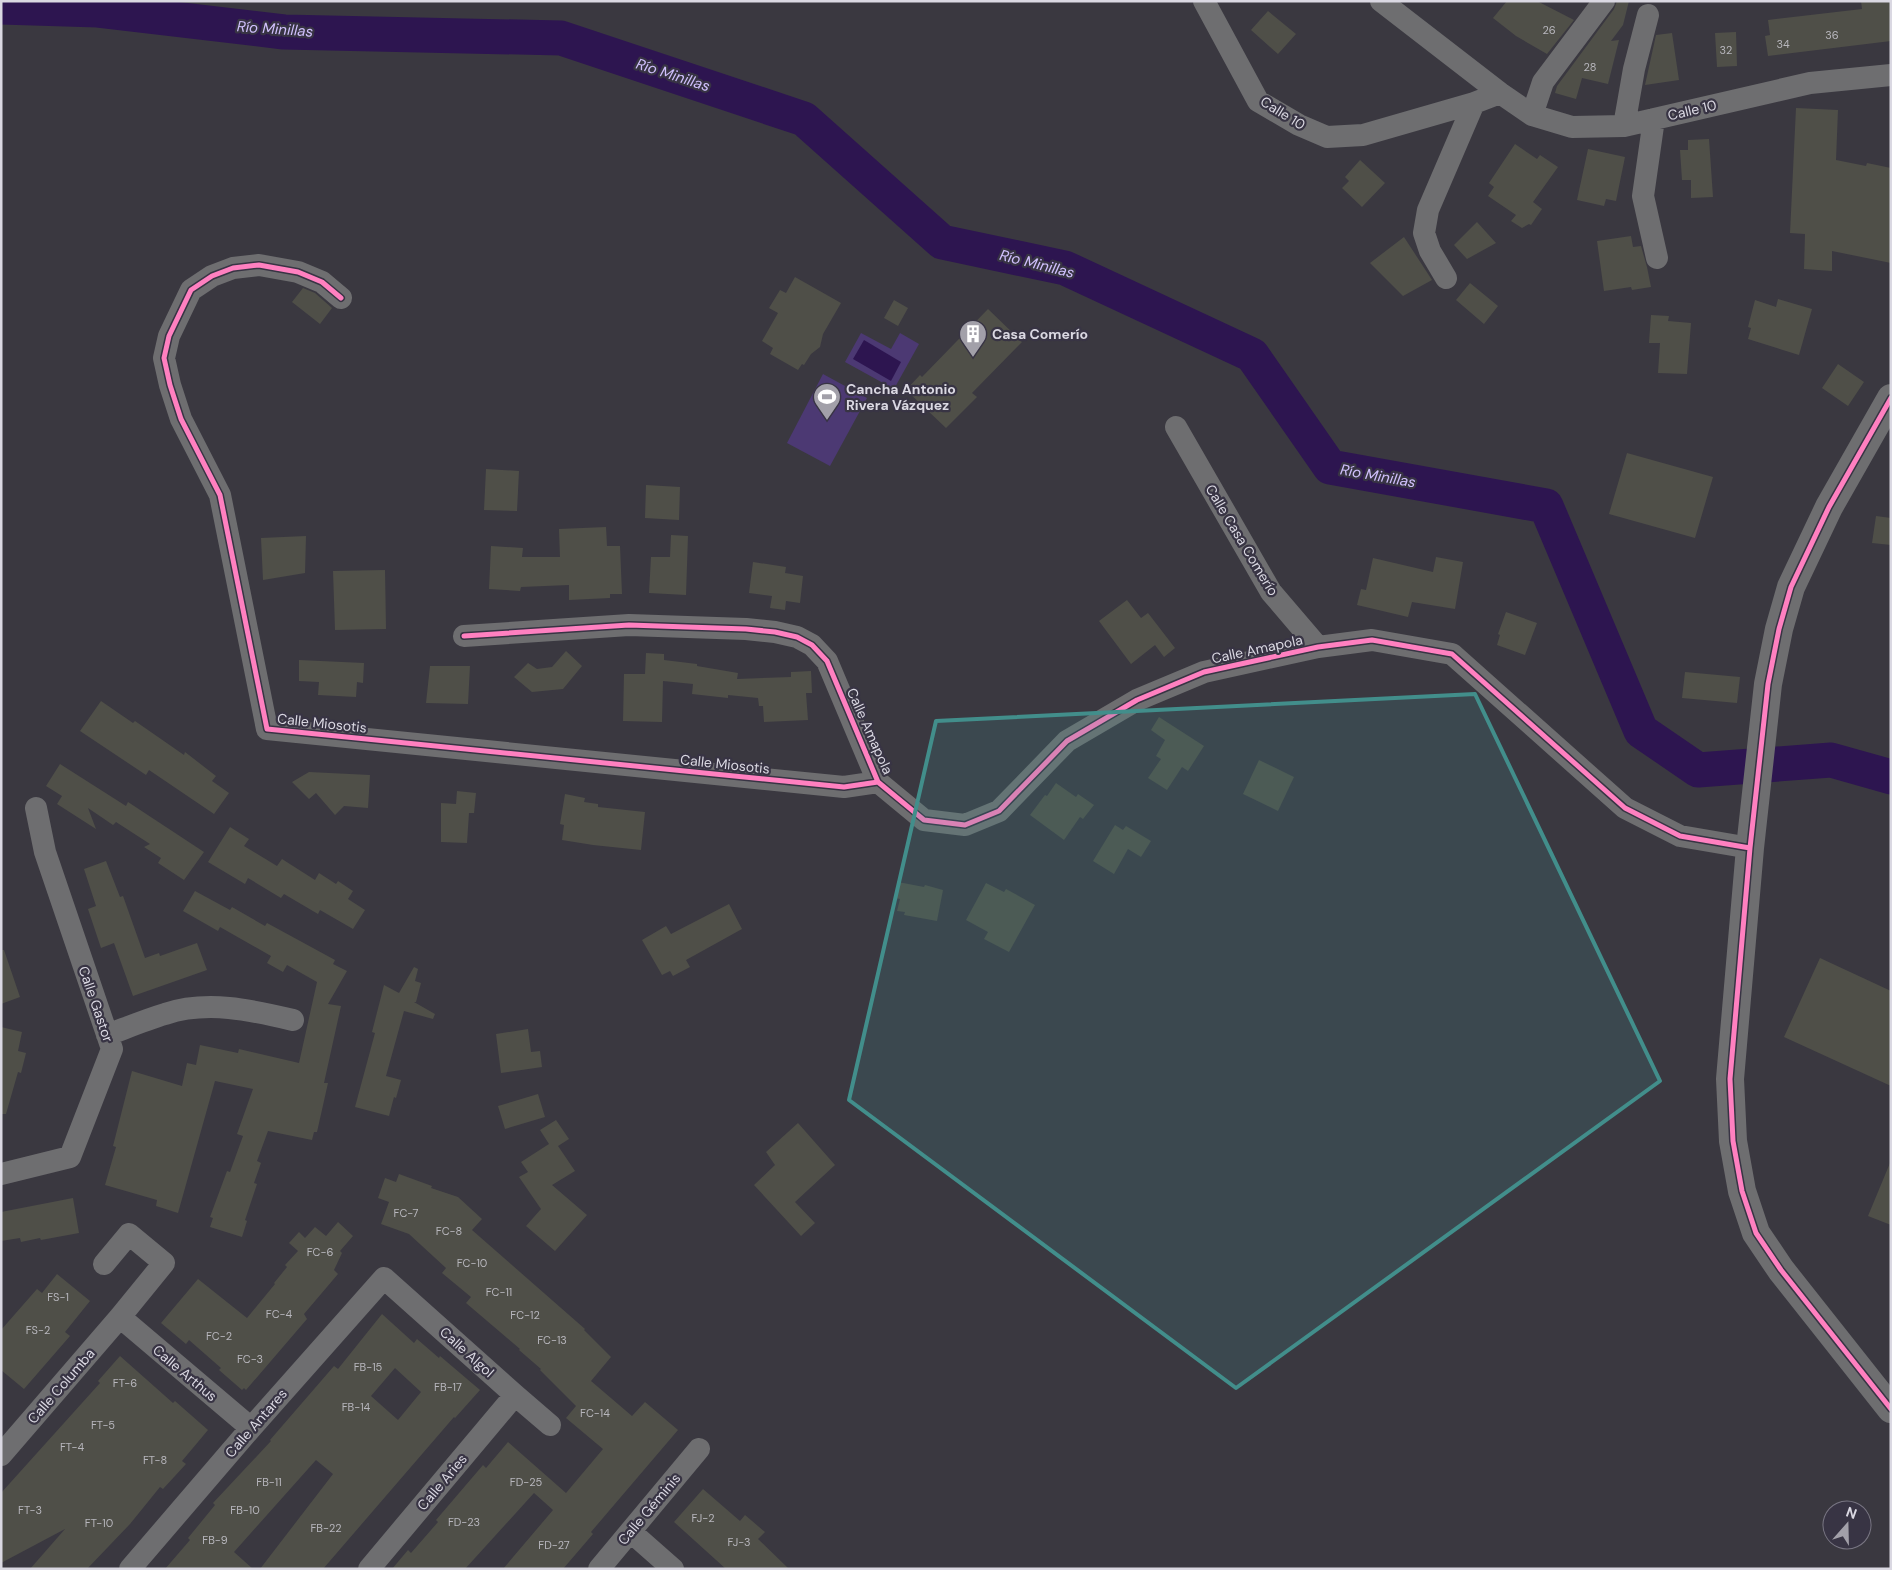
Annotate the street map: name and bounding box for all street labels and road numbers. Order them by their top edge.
street label: Calle 10 [1257,92,1309,134]
street label: Calle 10 [1666,96,1718,124]
street label: Calle Casa Comerío [1202,481,1282,599]
street label: Calle Amapola [1210,631,1304,667]
street label: Calle Amapola [843,685,897,777]
street label: Calle Miosotis [276,709,368,737]
street label: Calle Miosotis [679,750,771,778]
street label: Calle Gastor [75,964,117,1044]
street label: Calle Algol [436,1323,498,1381]
street label: Calle Arthus [149,1341,221,1405]
street label: Calle Columba [23,1345,99,1427]
street label: Calle Antares [221,1385,291,1461]
street label: Calle Aries [413,1450,471,1514]
street label: Calle Géminis [614,1469,684,1549]

